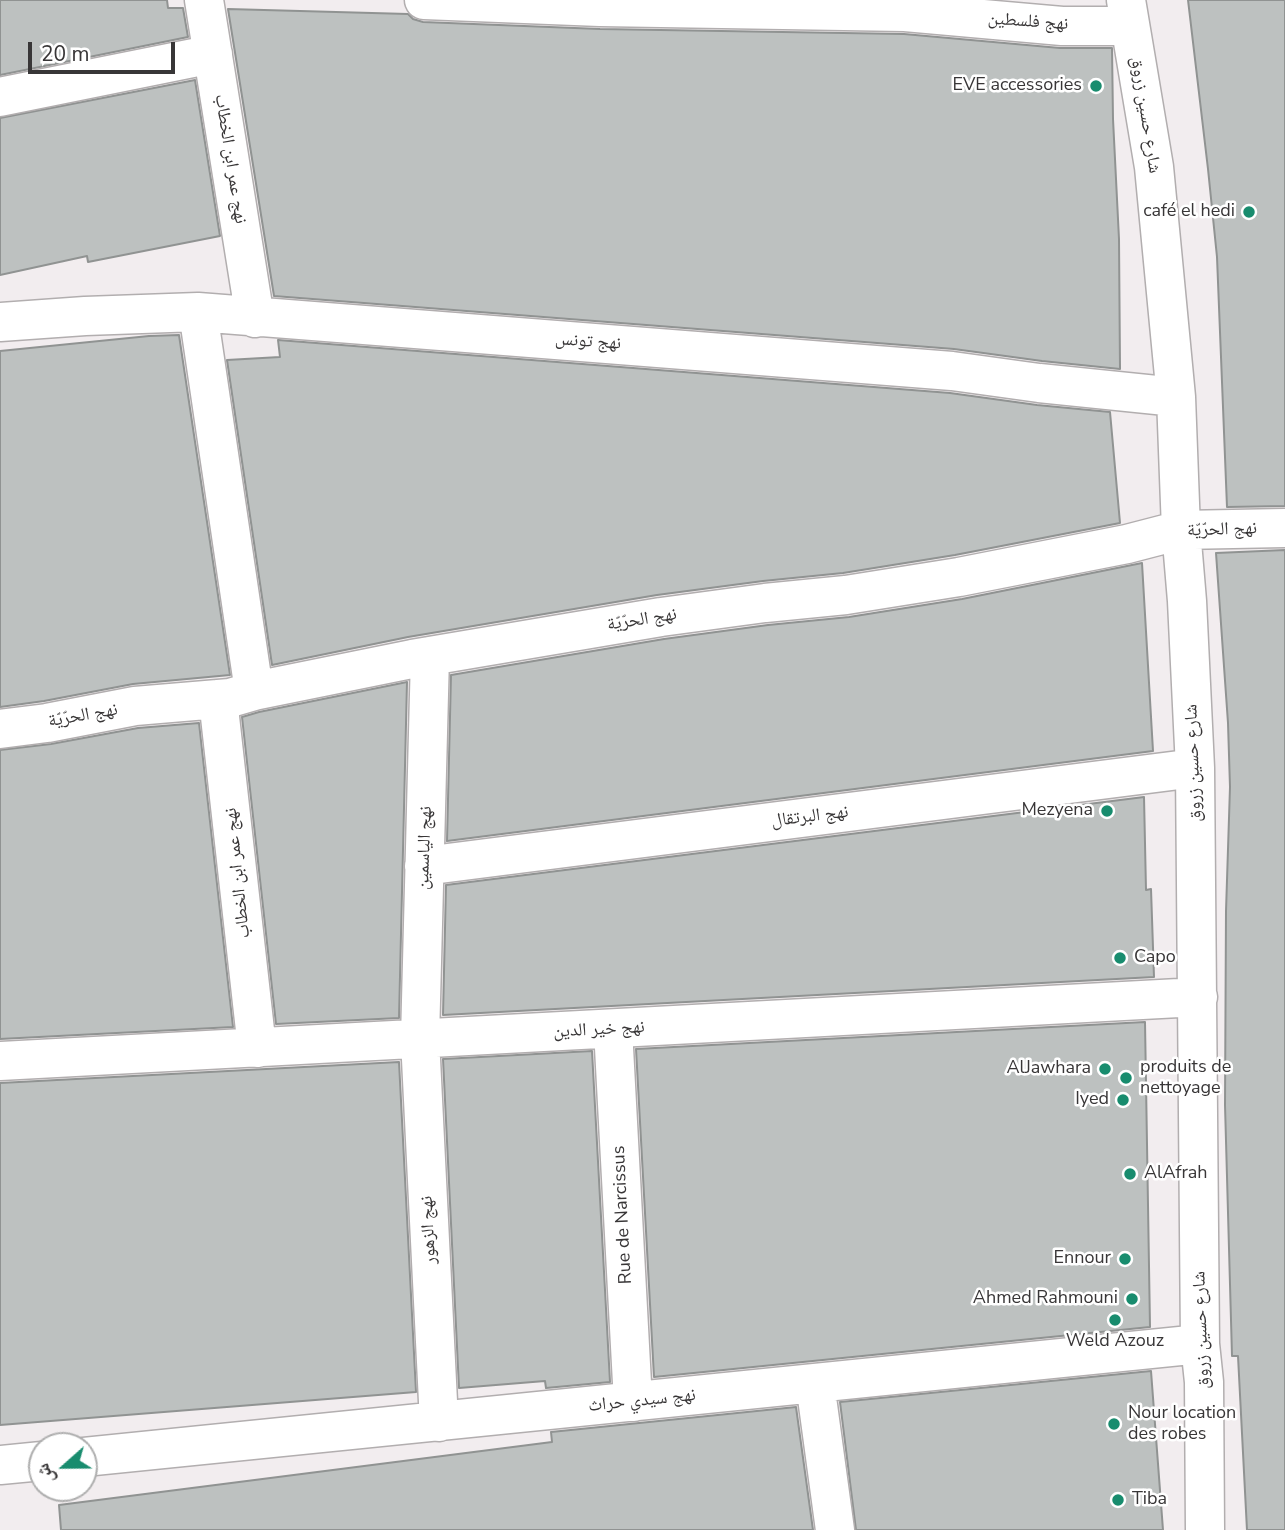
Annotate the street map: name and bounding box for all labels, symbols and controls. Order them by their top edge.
street label: نهج فلسطين [987,8,1069,36]
scale bar [32,28,178,72]
text: 20 m [41,40,90,68]
street label: شارع حسين زروق [1125,55,1165,175]
place label: EVE accessories [953,75,1082,97]
marker: EVE accessories [1088,78,1104,94]
street label: نهج عمر ابن الخطاب [209,93,251,225]
place label: café el hedi [1143,201,1235,223]
marker: café el hedi [1241,204,1257,220]
street label: نهج تونس [554,329,622,355]
street label: نهج الحرّيّة [1187,518,1257,542]
street label: نهج الحرّيّة [606,604,678,636]
street label: نهج الحرّيّة [47,699,119,733]
street label: شارع حسين زروق [1181,704,1207,822]
place label: Mezyena [1021,800,1093,822]
street label: نهج البرتقال [770,802,850,832]
marker: Mezyena [1099,803,1115,819]
street label: نهج الياسمين [413,806,437,890]
street label: نهج عمر ابن الخطاب [220,807,256,939]
place label: Capo [1134,947,1176,969]
marker: Capo [1112,950,1128,966]
street label: نهج خير الدين [553,1017,645,1043]
place label: produits de nettoyage [1140,1057,1231,1100]
place label: AlJawhara [1006,1058,1091,1080]
marker: AlJawhara [1097,1061,1113,1077]
marker: produits de nettoyage [1118,1070,1134,1086]
place label: Iyed [1075,1089,1109,1111]
marker: Iyed [1115,1092,1131,1108]
street label: Rue de Narcissus [609,1145,637,1285]
place label: AlAfrah [1144,1163,1208,1185]
marker: AlAfrah [1122,1166,1138,1182]
street label: نهج الزهور [416,1195,442,1265]
place label: Ennour [1054,1248,1111,1270]
marker: Ennour [1117,1251,1133,1267]
street label: شارع حسين زروق [1189,1271,1215,1389]
place label: Ahmed Rahmouni [973,1288,1118,1310]
marker: Ahmed Rahmouni [1124,1291,1140,1307]
marker: Weld Azouz [1107,1312,1123,1328]
place label: Weld Azouz [1066,1331,1164,1353]
street label: نهج سيدي حراث [587,1385,697,1417]
place label: Nour location des robes [1128,1403,1236,1446]
marker: Nour location des robes [1106,1416,1122,1432]
north arrow [28,1432,98,1502]
text: ش [30,1460,61,1488]
place label: Tiba [1132,1489,1167,1511]
marker: Tiba [1110,1492,1126,1508]

